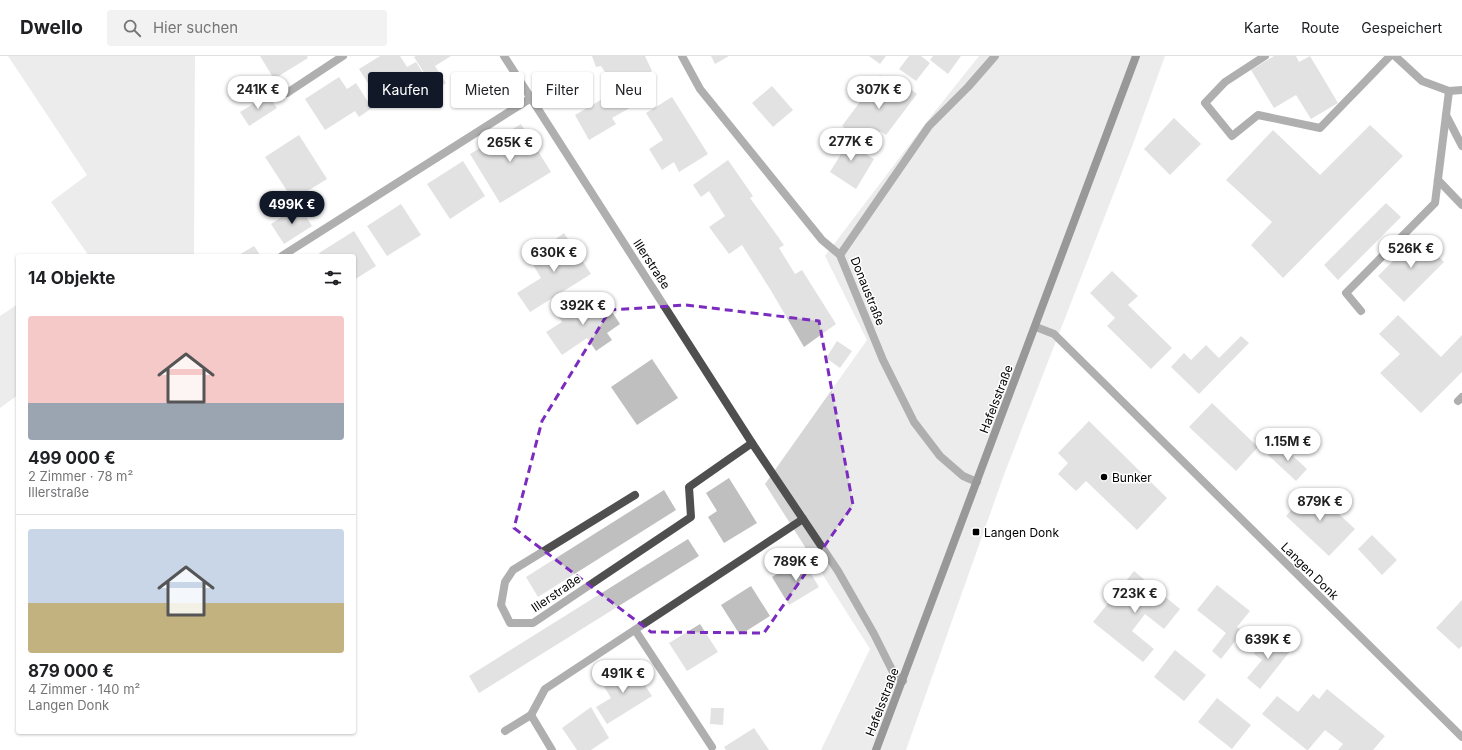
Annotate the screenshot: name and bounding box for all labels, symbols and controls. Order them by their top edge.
search box [107,10,387,46]
text: Dwello [20,16,83,39]
icon: search [121,17,143,39]
text: Hier suchen [153,18,238,37]
text: Karte [1244,19,1279,36]
text: Route [1301,19,1339,36]
text: Gespeichert [1361,19,1442,36]
chip: Kaufen [368,72,443,108]
chip: Mieten [451,72,524,108]
chip: Filter [532,72,593,108]
chip: Neu [601,72,656,108]
pin: 241K € [225,76,291,110]
pin: 307K € [846,76,912,110]
text: 241K € [236,81,280,97]
text: 307K € [856,81,902,97]
pin: 277K € [818,128,884,162]
pin: 265K € [477,129,543,163]
text: 277K € [829,133,873,149]
text: 265K € [487,134,533,150]
pin: 499K € [259,191,325,225]
text: 499K € [268,196,316,212]
pin: 526K € [1378,235,1444,269]
street label: Illerstraße [630,236,674,292]
pin: 630K € [521,239,587,273]
text: 526K € [1388,240,1434,256]
text: 630K € [531,244,577,260]
street label: Donaustraße [847,254,889,328]
icon: filters [322,267,344,289]
text: 14 Objekte [28,268,115,288]
pin: 392K € [550,292,616,326]
text: 392K € [560,297,606,313]
icon: home [150,342,222,414]
street label: Hafelsstraße [976,363,1016,435]
pin: 1.15M € [1251,428,1325,462]
text: 1.15M € [1265,433,1311,449]
text: 499 000 € [28,448,116,468]
text: 2 Zimmer · 78 m² [28,468,133,484]
place label: Bunker [1112,470,1152,485]
marker: Bunker [1099,472,1109,482]
text: Illerstraße [28,484,89,500]
pin: 879K € [1287,488,1353,522]
text: 879K € [1297,493,1343,509]
place label: Langen Donk [984,525,1059,540]
marker: Langen Donk [971,527,981,537]
street label: Langen Donk [1278,539,1342,603]
pin: 789K € [763,548,829,582]
text: 789K € [773,553,819,569]
icon: home [150,555,222,627]
street label: Illerstraße [528,571,584,615]
pin: 723K € [1102,580,1168,614]
text: 723K € [1112,585,1158,601]
pin: 639K € [1235,626,1301,660]
text: 639K € [1245,631,1291,647]
pin: 491K € [590,660,656,694]
text: 879 000 € [28,661,114,681]
text: 491K € [601,665,645,681]
street label: Hafelsstraße [862,666,902,738]
text: 4 Zimmer · 140 m² [28,681,140,697]
text: Langen Donk [28,697,109,713]

